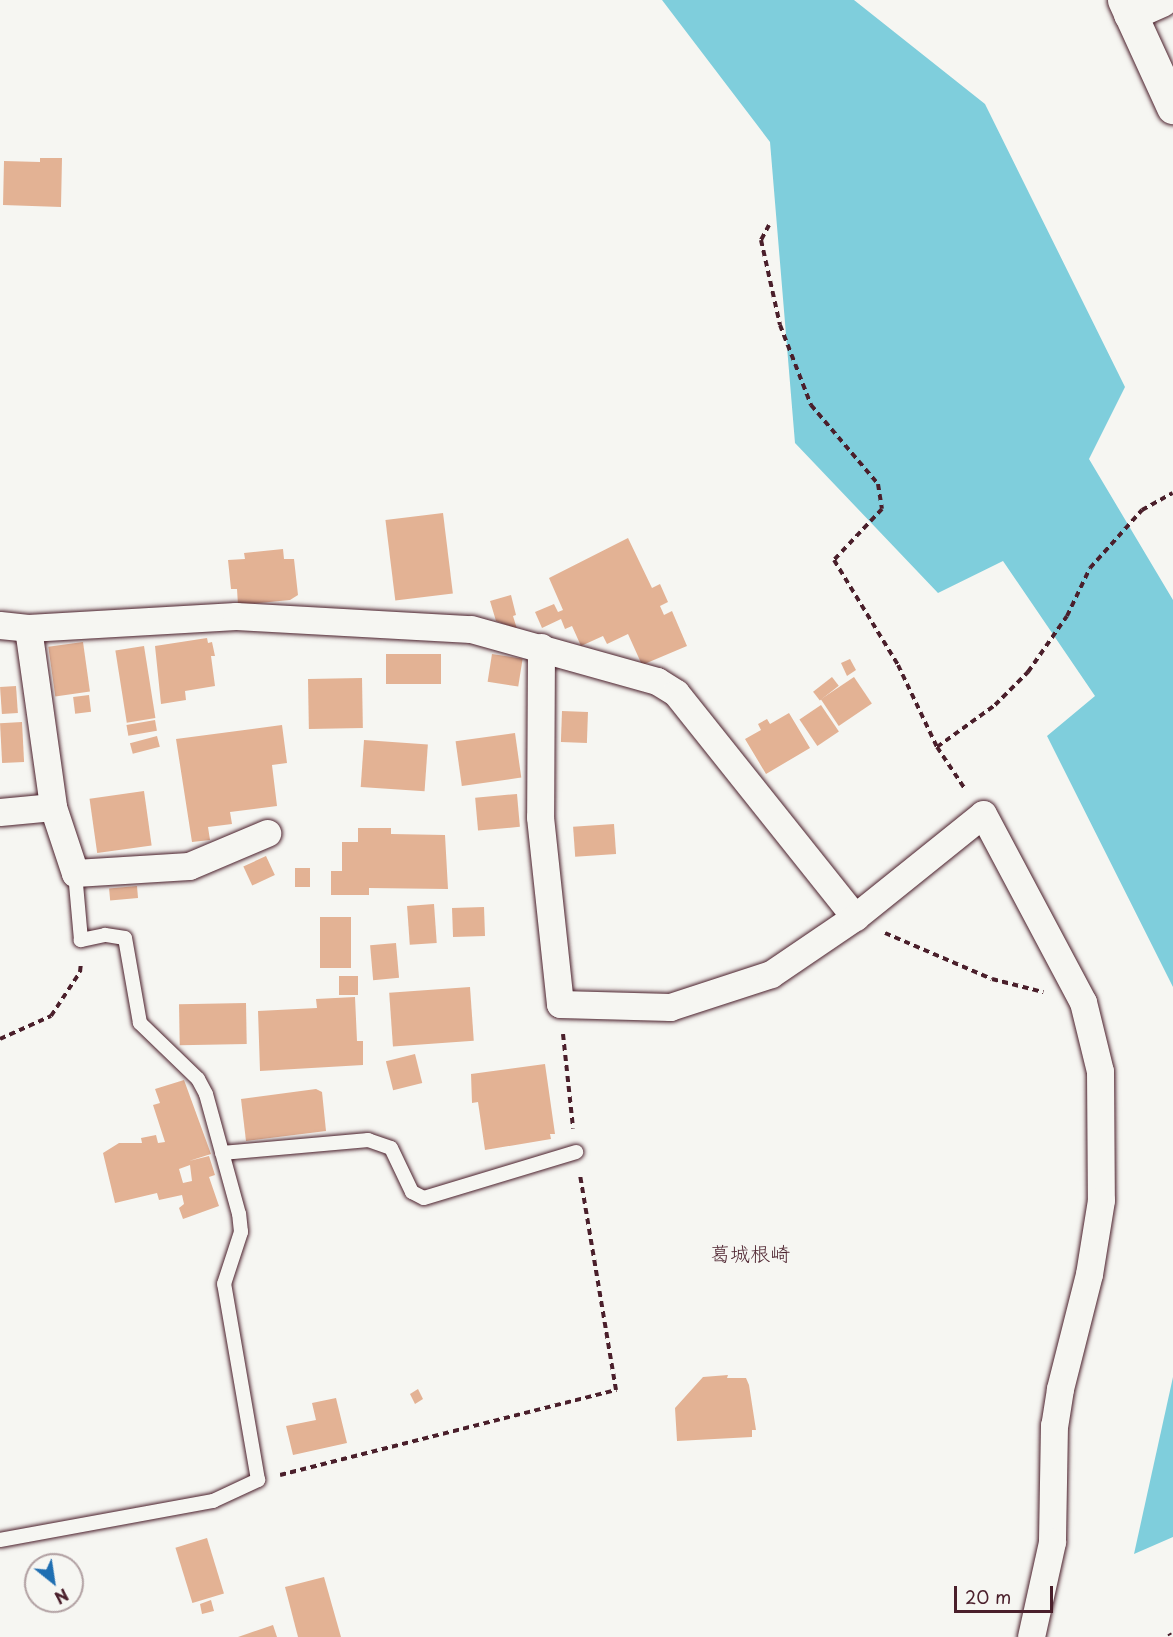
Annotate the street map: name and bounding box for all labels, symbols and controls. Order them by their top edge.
district label: 葛城根崎 [710,1241,790,1265]
north arrow [24,1553,84,1613]
scale bar [957,1574,1056,1612]
text: N [51,1583,73,1610]
text: 20 m [965,1583,1011,1610]

